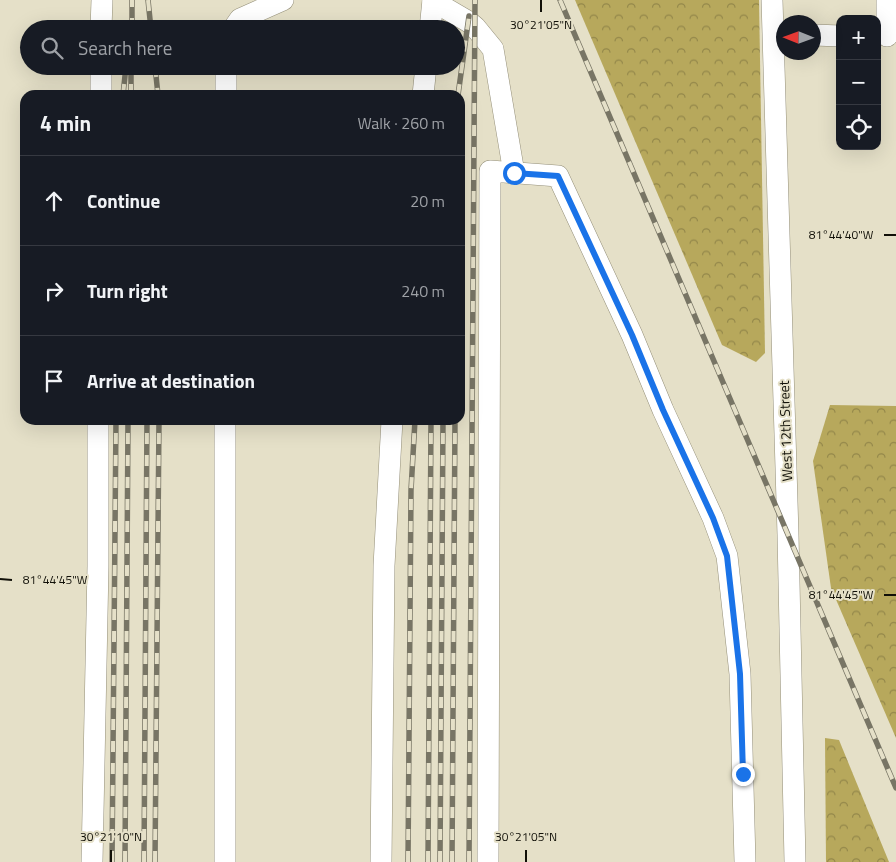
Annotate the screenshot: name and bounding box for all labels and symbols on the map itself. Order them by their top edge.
text: 30°21'05"N [510,15,572,34]
north arrow [776,15,821,60]
route start [503,162,526,185]
text: 81°44'40"W [809,225,874,244]
street label: West 12th Street [773,380,797,482]
text: 81°44'45"W [23,570,88,589]
text: 81°44'45"W [809,585,874,604]
route end [732,763,755,786]
text: 30°21'10"N [80,827,142,846]
text: 30°21'05"N [495,827,557,846]

